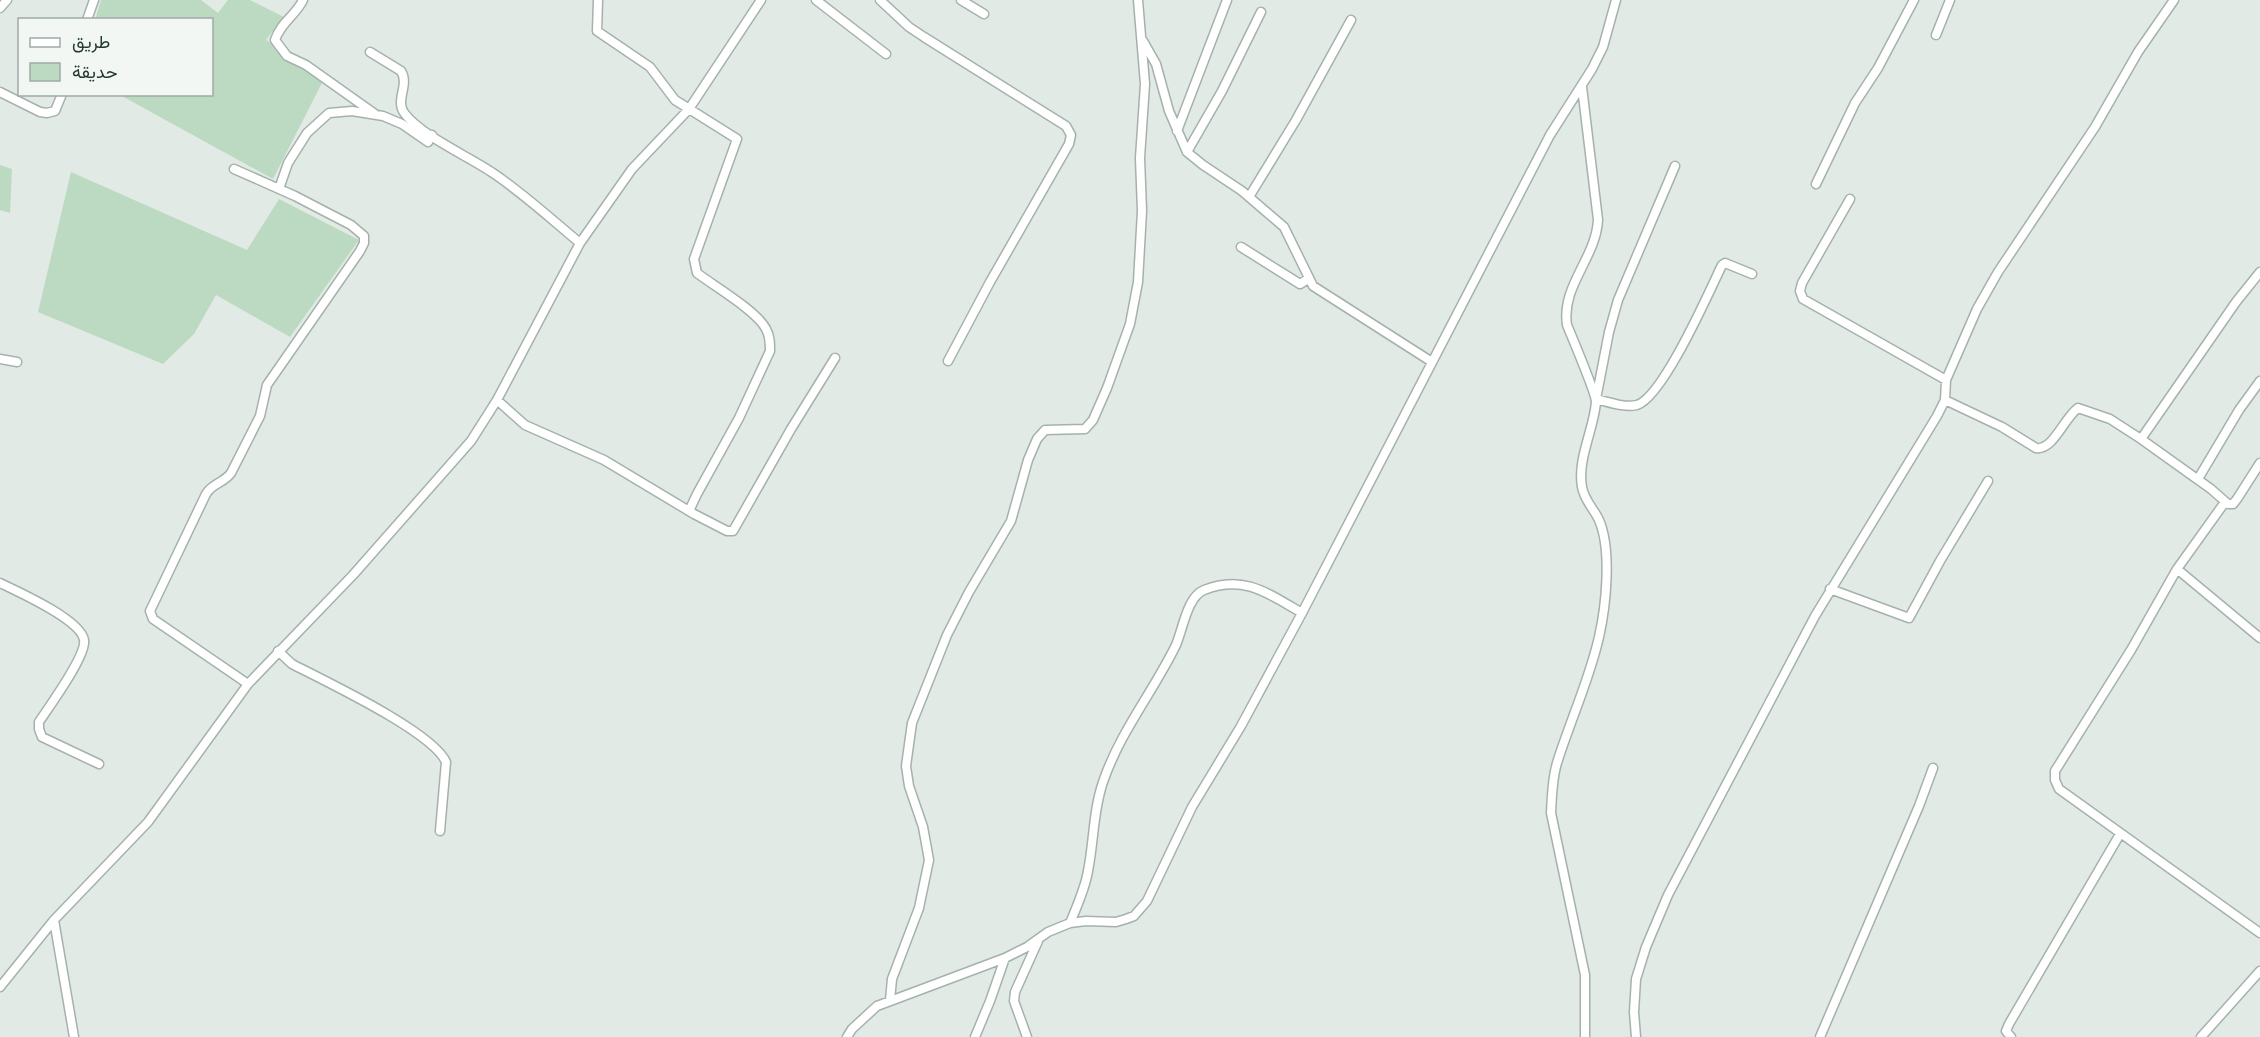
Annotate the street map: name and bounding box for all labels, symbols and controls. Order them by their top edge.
legend [18,18,213,96]
text: طريق [72,29,110,54]
text: حديقة [72,59,118,84]

